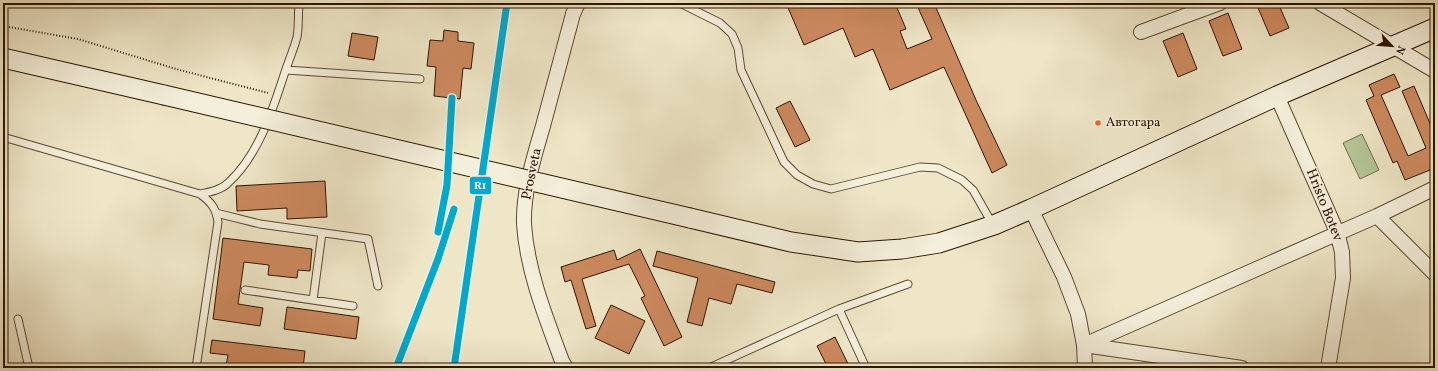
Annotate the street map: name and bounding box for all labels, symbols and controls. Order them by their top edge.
north arrow [1372,26,1412,66]
text: N [1391,43,1408,57]
place label: Автогара [1106,114,1160,132]
marker: Автогара [1093,118,1103,128]
street label: Prosveta [517,146,547,202]
street label: Hristo Botev [1301,166,1347,245]
line badge: R1 [469,176,492,195]
text: R1 [474,179,486,194]

